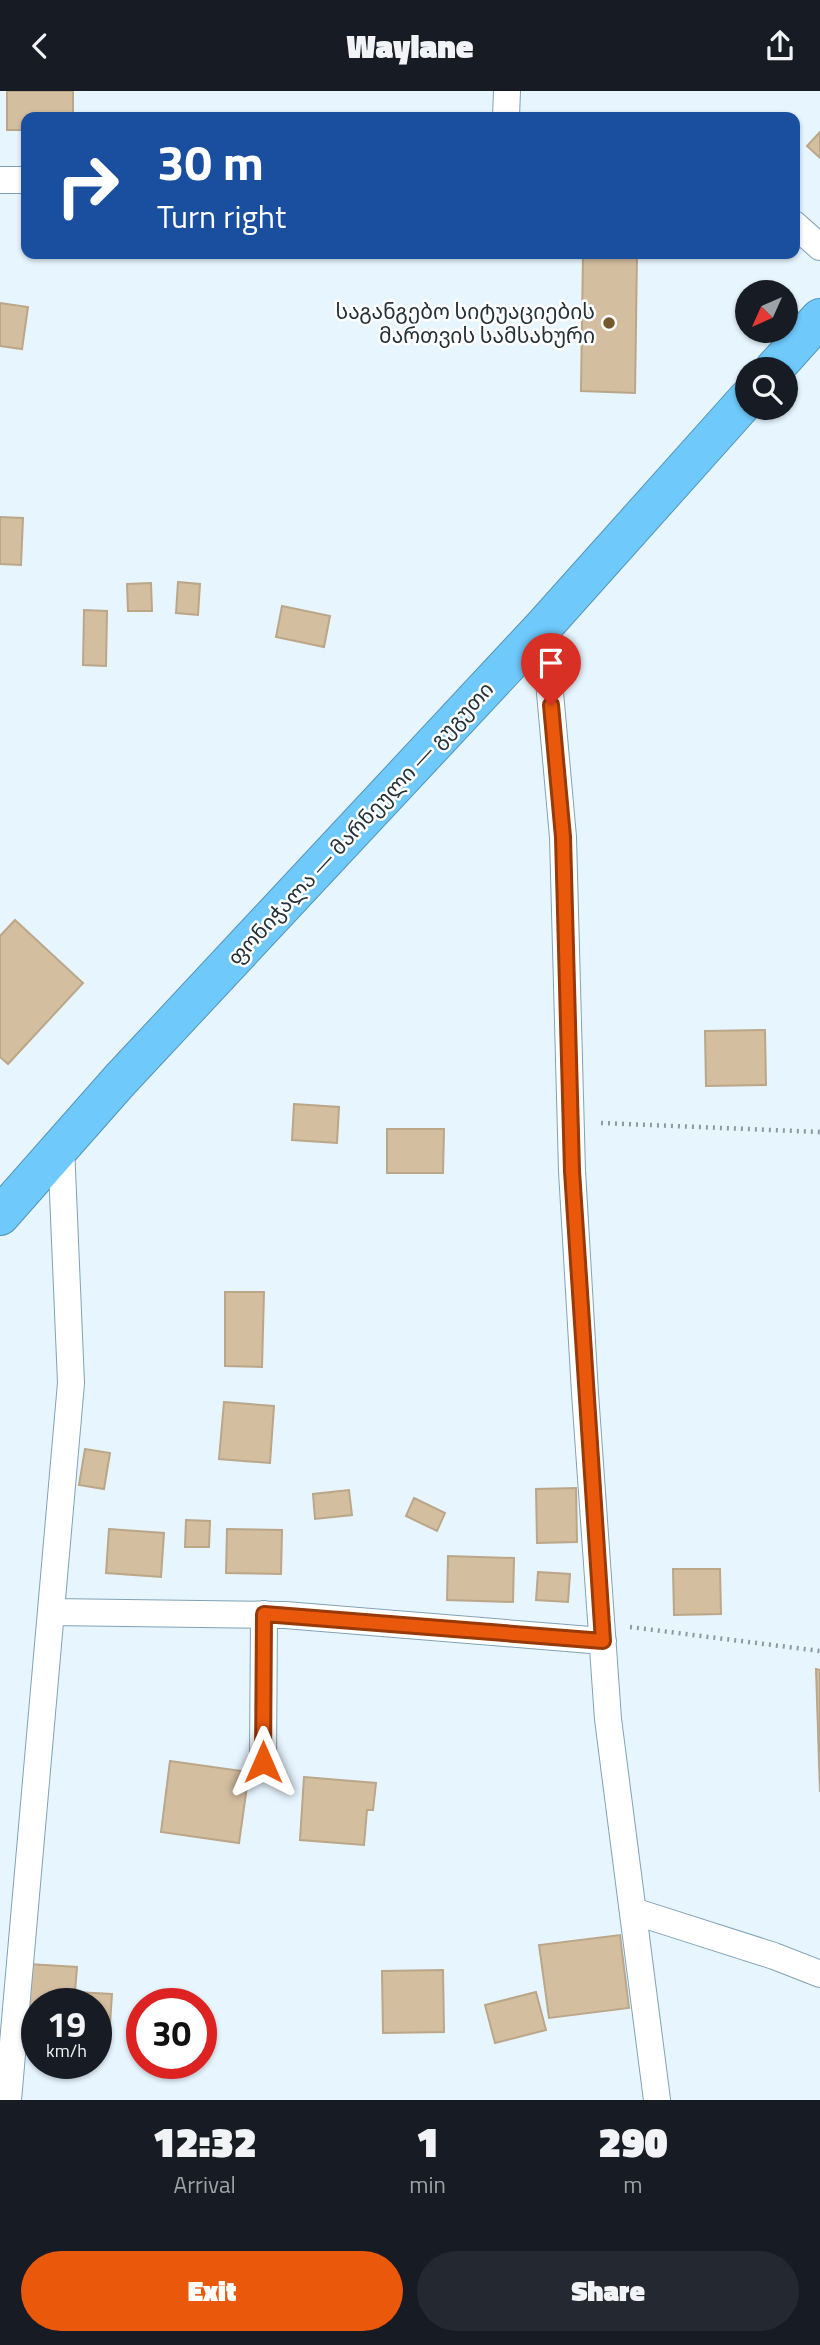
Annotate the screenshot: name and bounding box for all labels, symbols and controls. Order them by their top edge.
text: Waylane [347,22,473,70]
icon: back [21,27,59,65]
icon: share [761,27,799,65]
text: 30 m [157,124,264,199]
icon: right [42,140,133,231]
text: Turn right [157,192,286,240]
north arrow [735,280,798,343]
map controls [735,280,798,420]
place label: საგანგებო სიტუაციების მართვის სამსახური [336,295,595,351]
marker: საგანგებო სიტუაციების მართვის სამსახური [601,315,617,331]
button: search [735,357,798,420]
pin [521,633,581,705]
icon: arrive [532,644,570,682]
street label: ფონიჭალა — მარნეული — გუგუთი [219,674,501,972]
position arrow [226,1725,300,1799]
speed limit sign: 30 [126,1988,217,2079]
text: 19 [47,1997,86,2051]
text: km/h [46,2037,87,2064]
text: 12:32 [152,2109,257,2173]
text: 1 [416,2109,439,2173]
text: 290 [598,2109,668,2173]
text: Arrival [173,2167,236,2202]
text: min [409,2167,446,2202]
text: m [623,2167,643,2202]
button: Exit [21,2251,403,2331]
button: Share [417,2251,799,2331]

